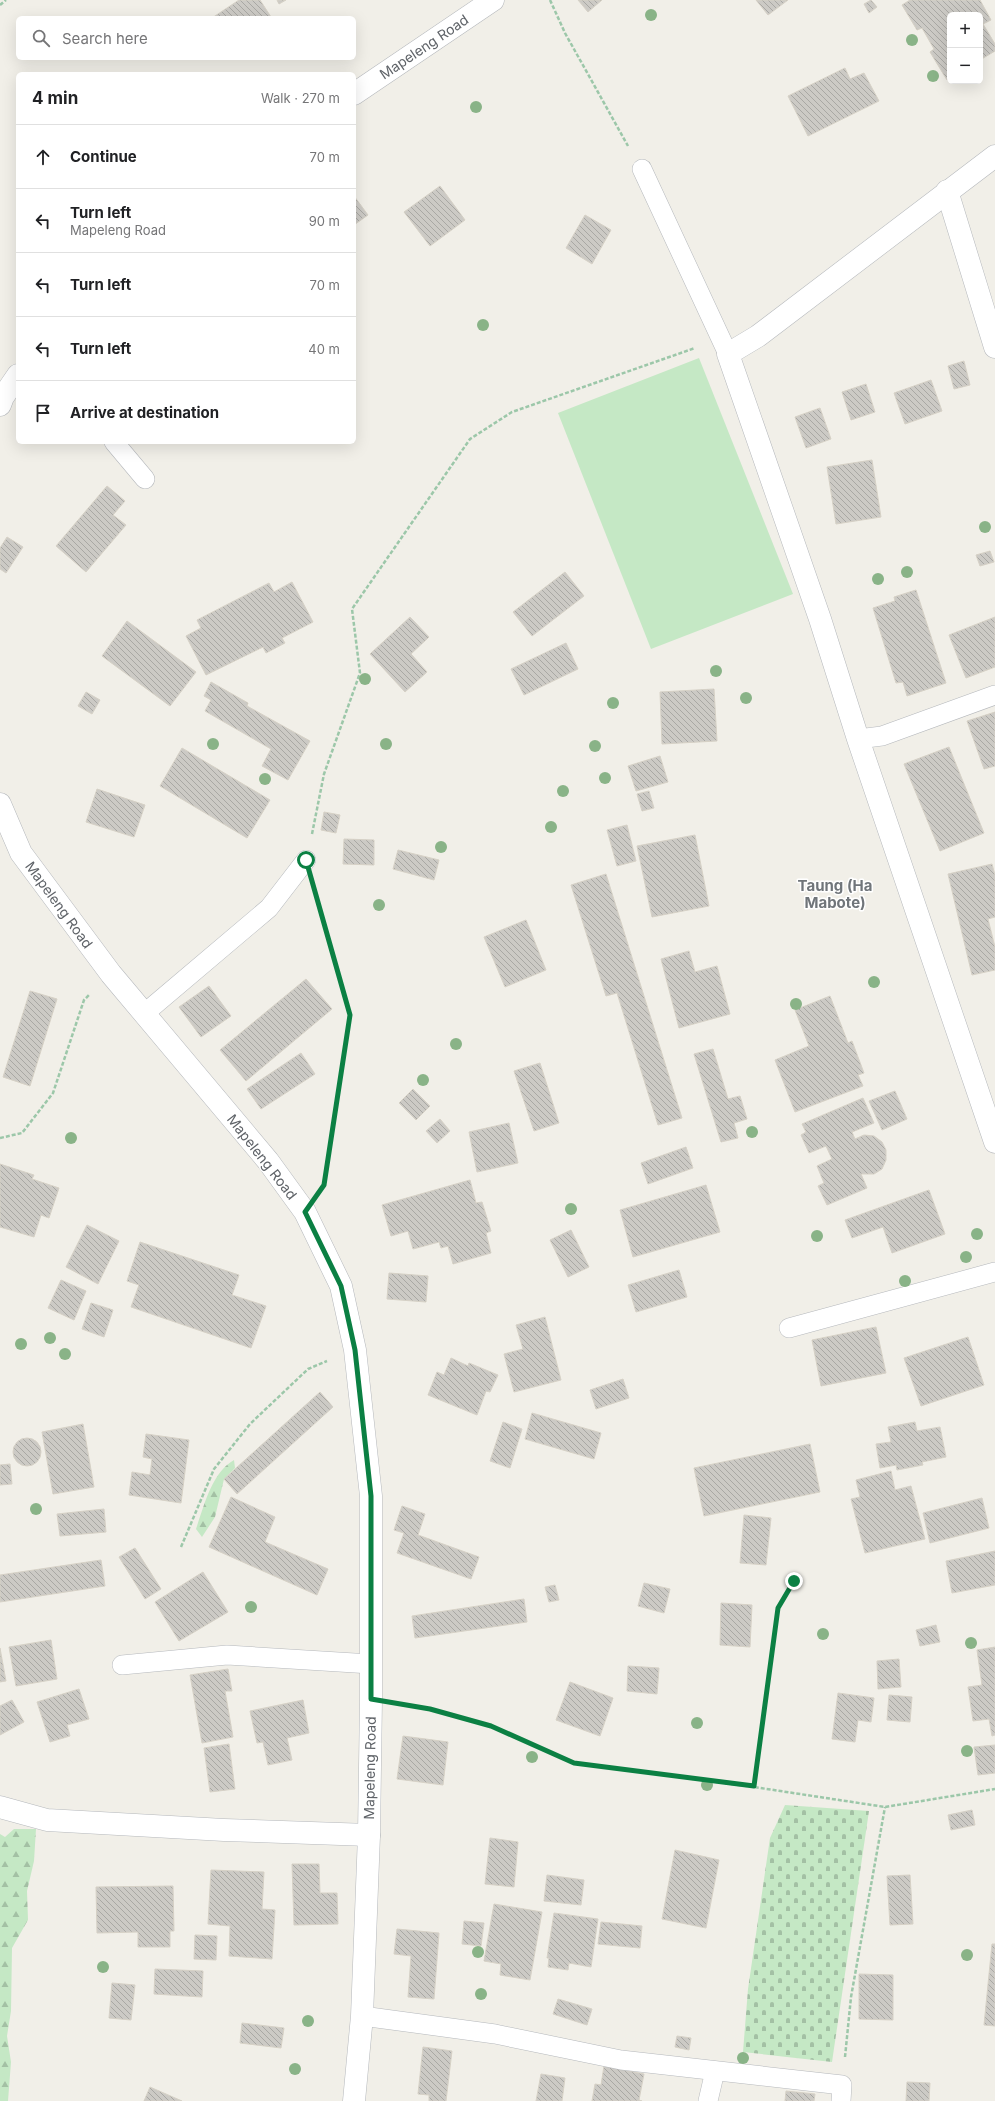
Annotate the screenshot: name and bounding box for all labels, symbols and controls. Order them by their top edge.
street label: Mapeleng Road [376,11,471,83]
map controls [947,12,983,84]
button: + [947,12,983,48]
search box [16,16,356,60]
icon: search [30,27,52,49]
text: Search here [62,29,148,48]
button: − [947,48,983,84]
text: 4 min [32,88,78,108]
text: Walk · 270 m [261,90,340,106]
icon: ahead [32,146,54,168]
text: Continue [70,147,137,166]
text: 70 m [310,149,340,165]
text: Turn left [70,203,131,222]
icon: left [32,210,54,232]
text: 90 m [309,213,340,229]
text: Mapeleng Road [70,222,166,238]
icon: left [32,274,54,296]
text: Turn left [70,275,131,294]
text: 70 m [310,277,340,293]
icon: left [32,338,54,360]
text: Turn left [70,339,131,358]
text: 40 m [308,341,340,357]
icon: arrive [32,402,54,424]
text: Arrive at destination [70,403,219,422]
route start [297,851,315,869]
street label: Mapeleng Road [22,858,97,952]
district label: Taung (Ha Mabote) [798,876,872,912]
street label: Mapeleng Road [224,1111,301,1203]
route end [785,1572,803,1590]
street label: Mapeleng Road [360,1716,379,1820]

